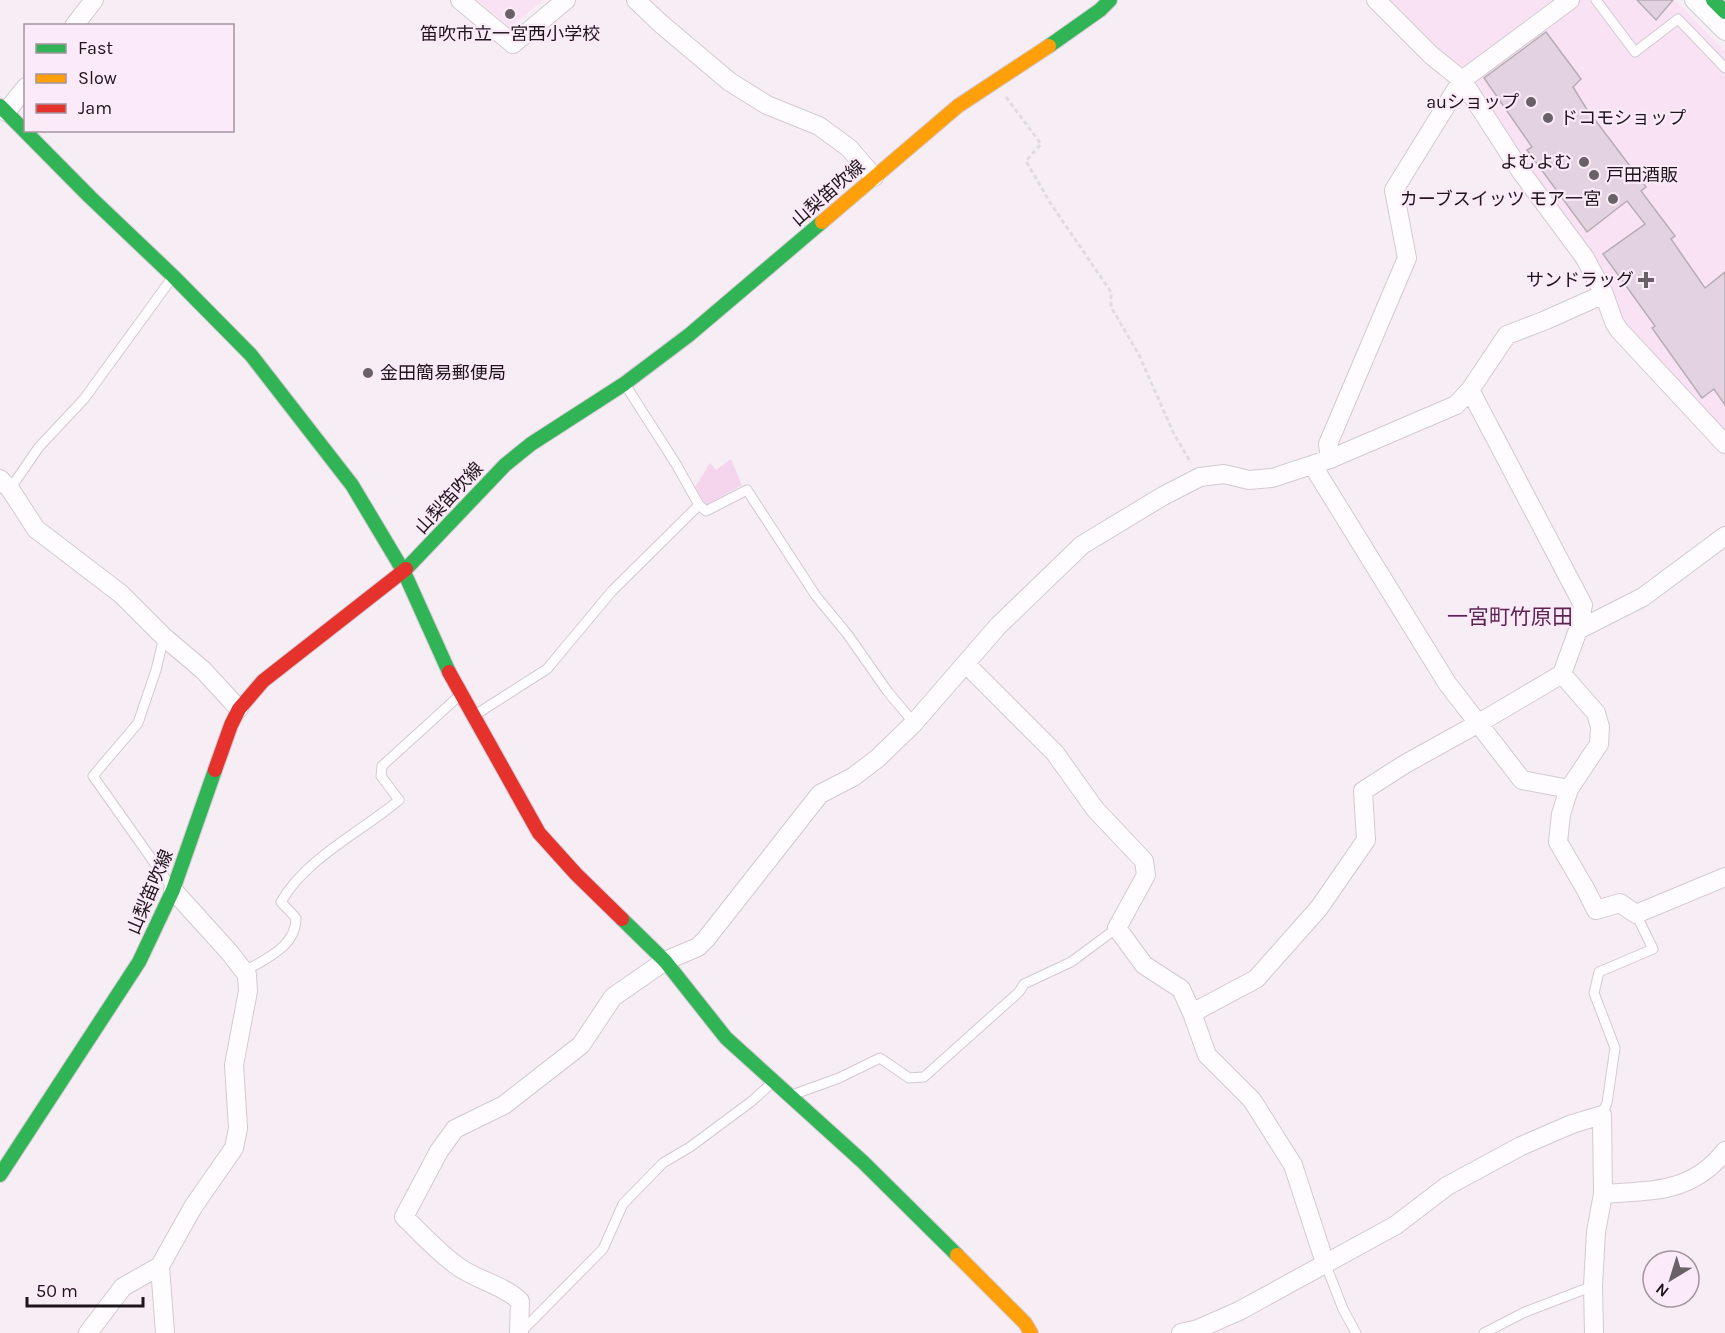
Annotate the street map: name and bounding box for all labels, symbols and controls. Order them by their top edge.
marker: 笛吹市立一宮西小学校 [503,7,517,21]
place label: 笛吹市立一宮西小学校 [420,23,600,45]
legend [24,24,234,132]
text: Fast [78,37,113,59]
text: Slow [78,67,117,89]
place label: auショップ [1426,91,1519,113]
marker: auショップ [1524,95,1538,109]
text: Jam [78,97,112,119]
place label: ドコモショップ [1560,107,1686,129]
marker: ドコモショップ [1541,111,1555,125]
place label: よむよむ [1500,151,1572,173]
street label: 山梨笛吹線 [787,155,869,231]
marker: よむよむ [1577,155,1591,169]
place label: 戸田酒販 [1606,164,1678,186]
marker: 戸田酒販 [1587,168,1601,182]
place label: カーブスイッツ モア一宮 [1400,188,1601,210]
marker: カーブスイッツ モア一宮 [1606,192,1620,206]
place label: サンドラッグ [1526,269,1634,291]
marker: サンドラッグ [1639,273,1653,287]
place label: 金田簡易郵便局 [380,362,506,384]
marker: 金田簡易郵便局 [361,366,375,380]
street label: 山梨笛吹線 [410,458,488,538]
district label: 一宮町竹原田 [1447,605,1573,629]
street label: 山梨笛吹線 [122,846,178,938]
north arrow [1641,1249,1701,1309]
scale bar [27,1270,142,1308]
text: N [1652,1279,1672,1301]
text: 50 m [36,1280,78,1302]

